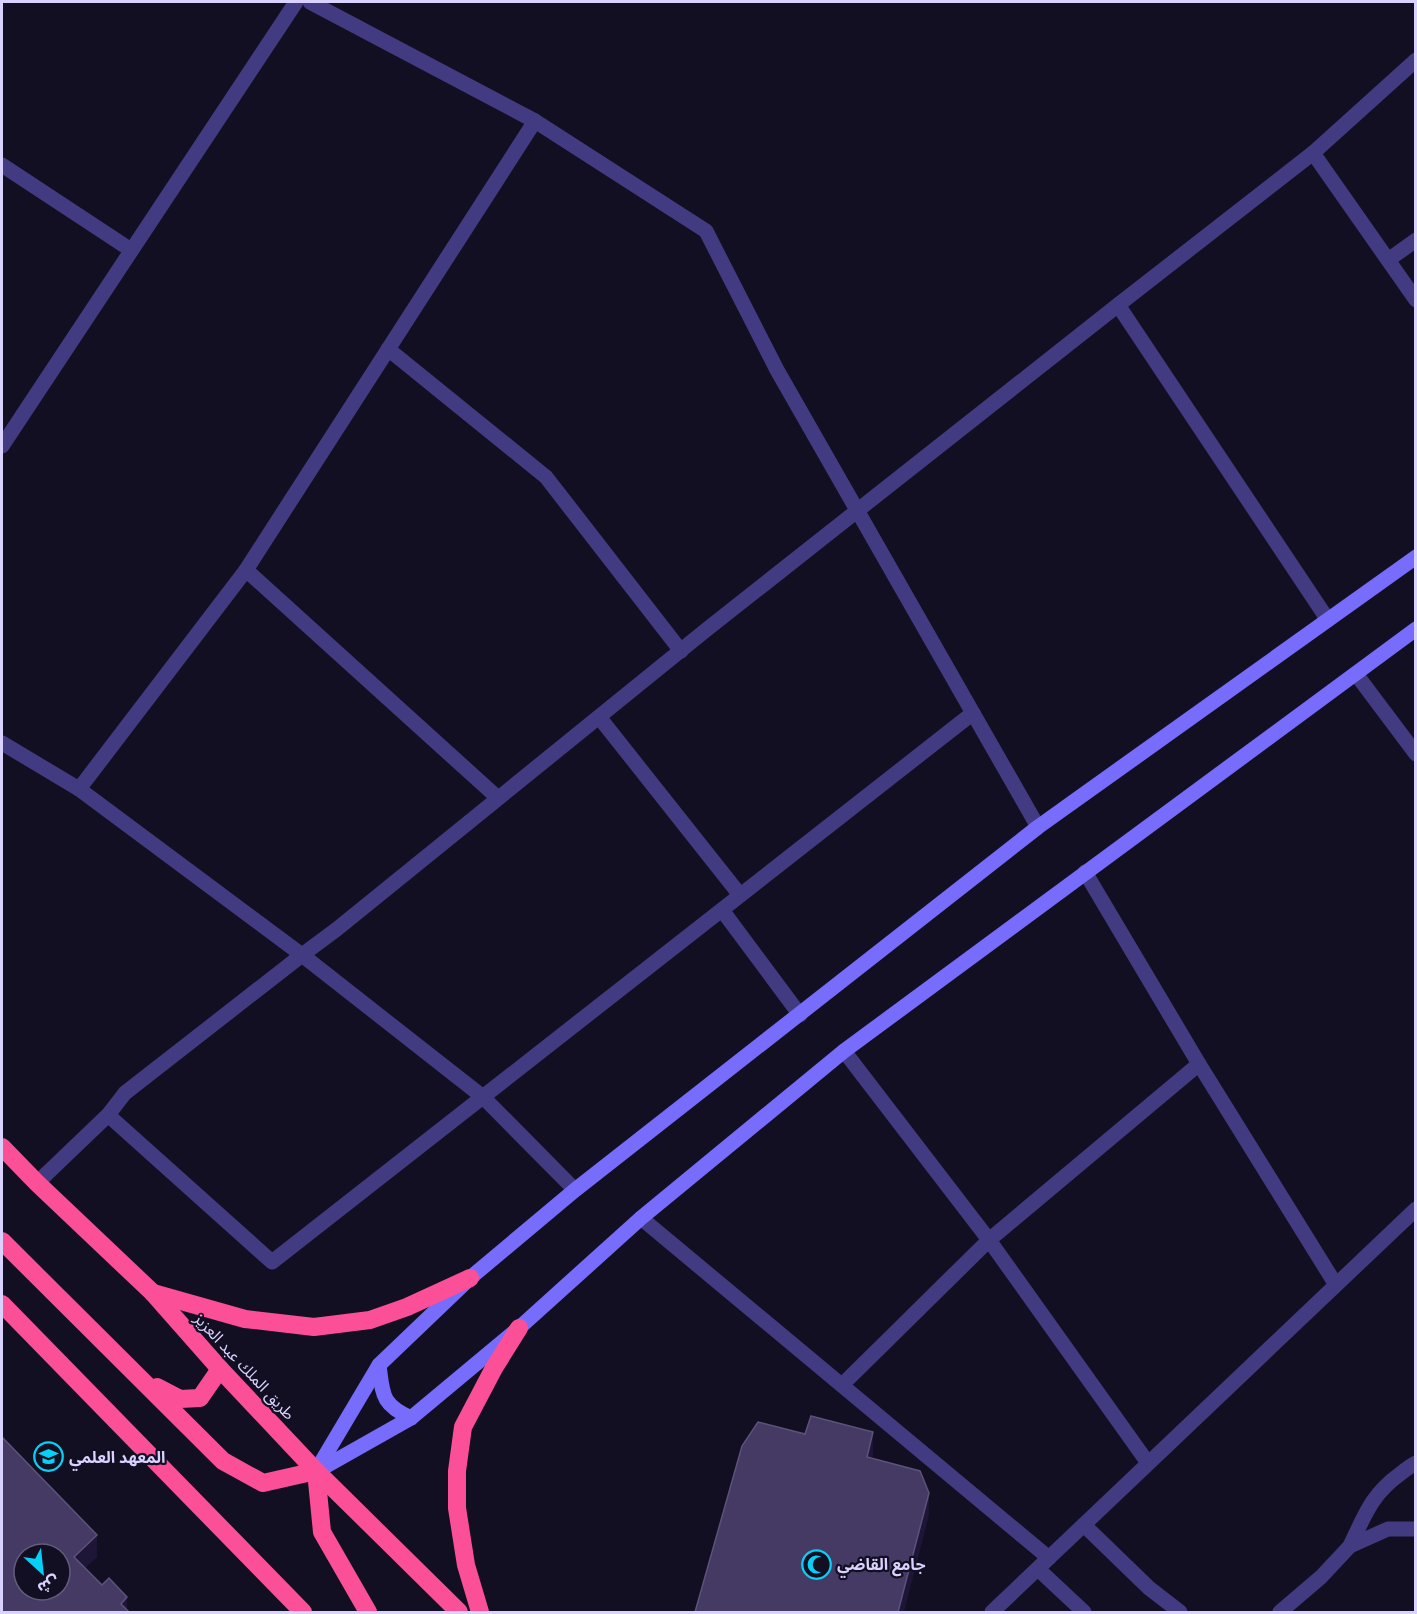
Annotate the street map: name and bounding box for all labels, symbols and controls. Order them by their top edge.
street label: طريق الملك عبد العزيز [189,1308,299,1424]
school or university icon: المعهد العلمي [32,1441,64,1473]
place label: المعهد العلمي [69,1448,165,1471]
north arrow [12,1542,72,1602]
mosque icon: جامع القاضي [800,1548,832,1580]
place label: جامع القاضي [837,1555,925,1578]
text: ش [34,1571,63,1598]

